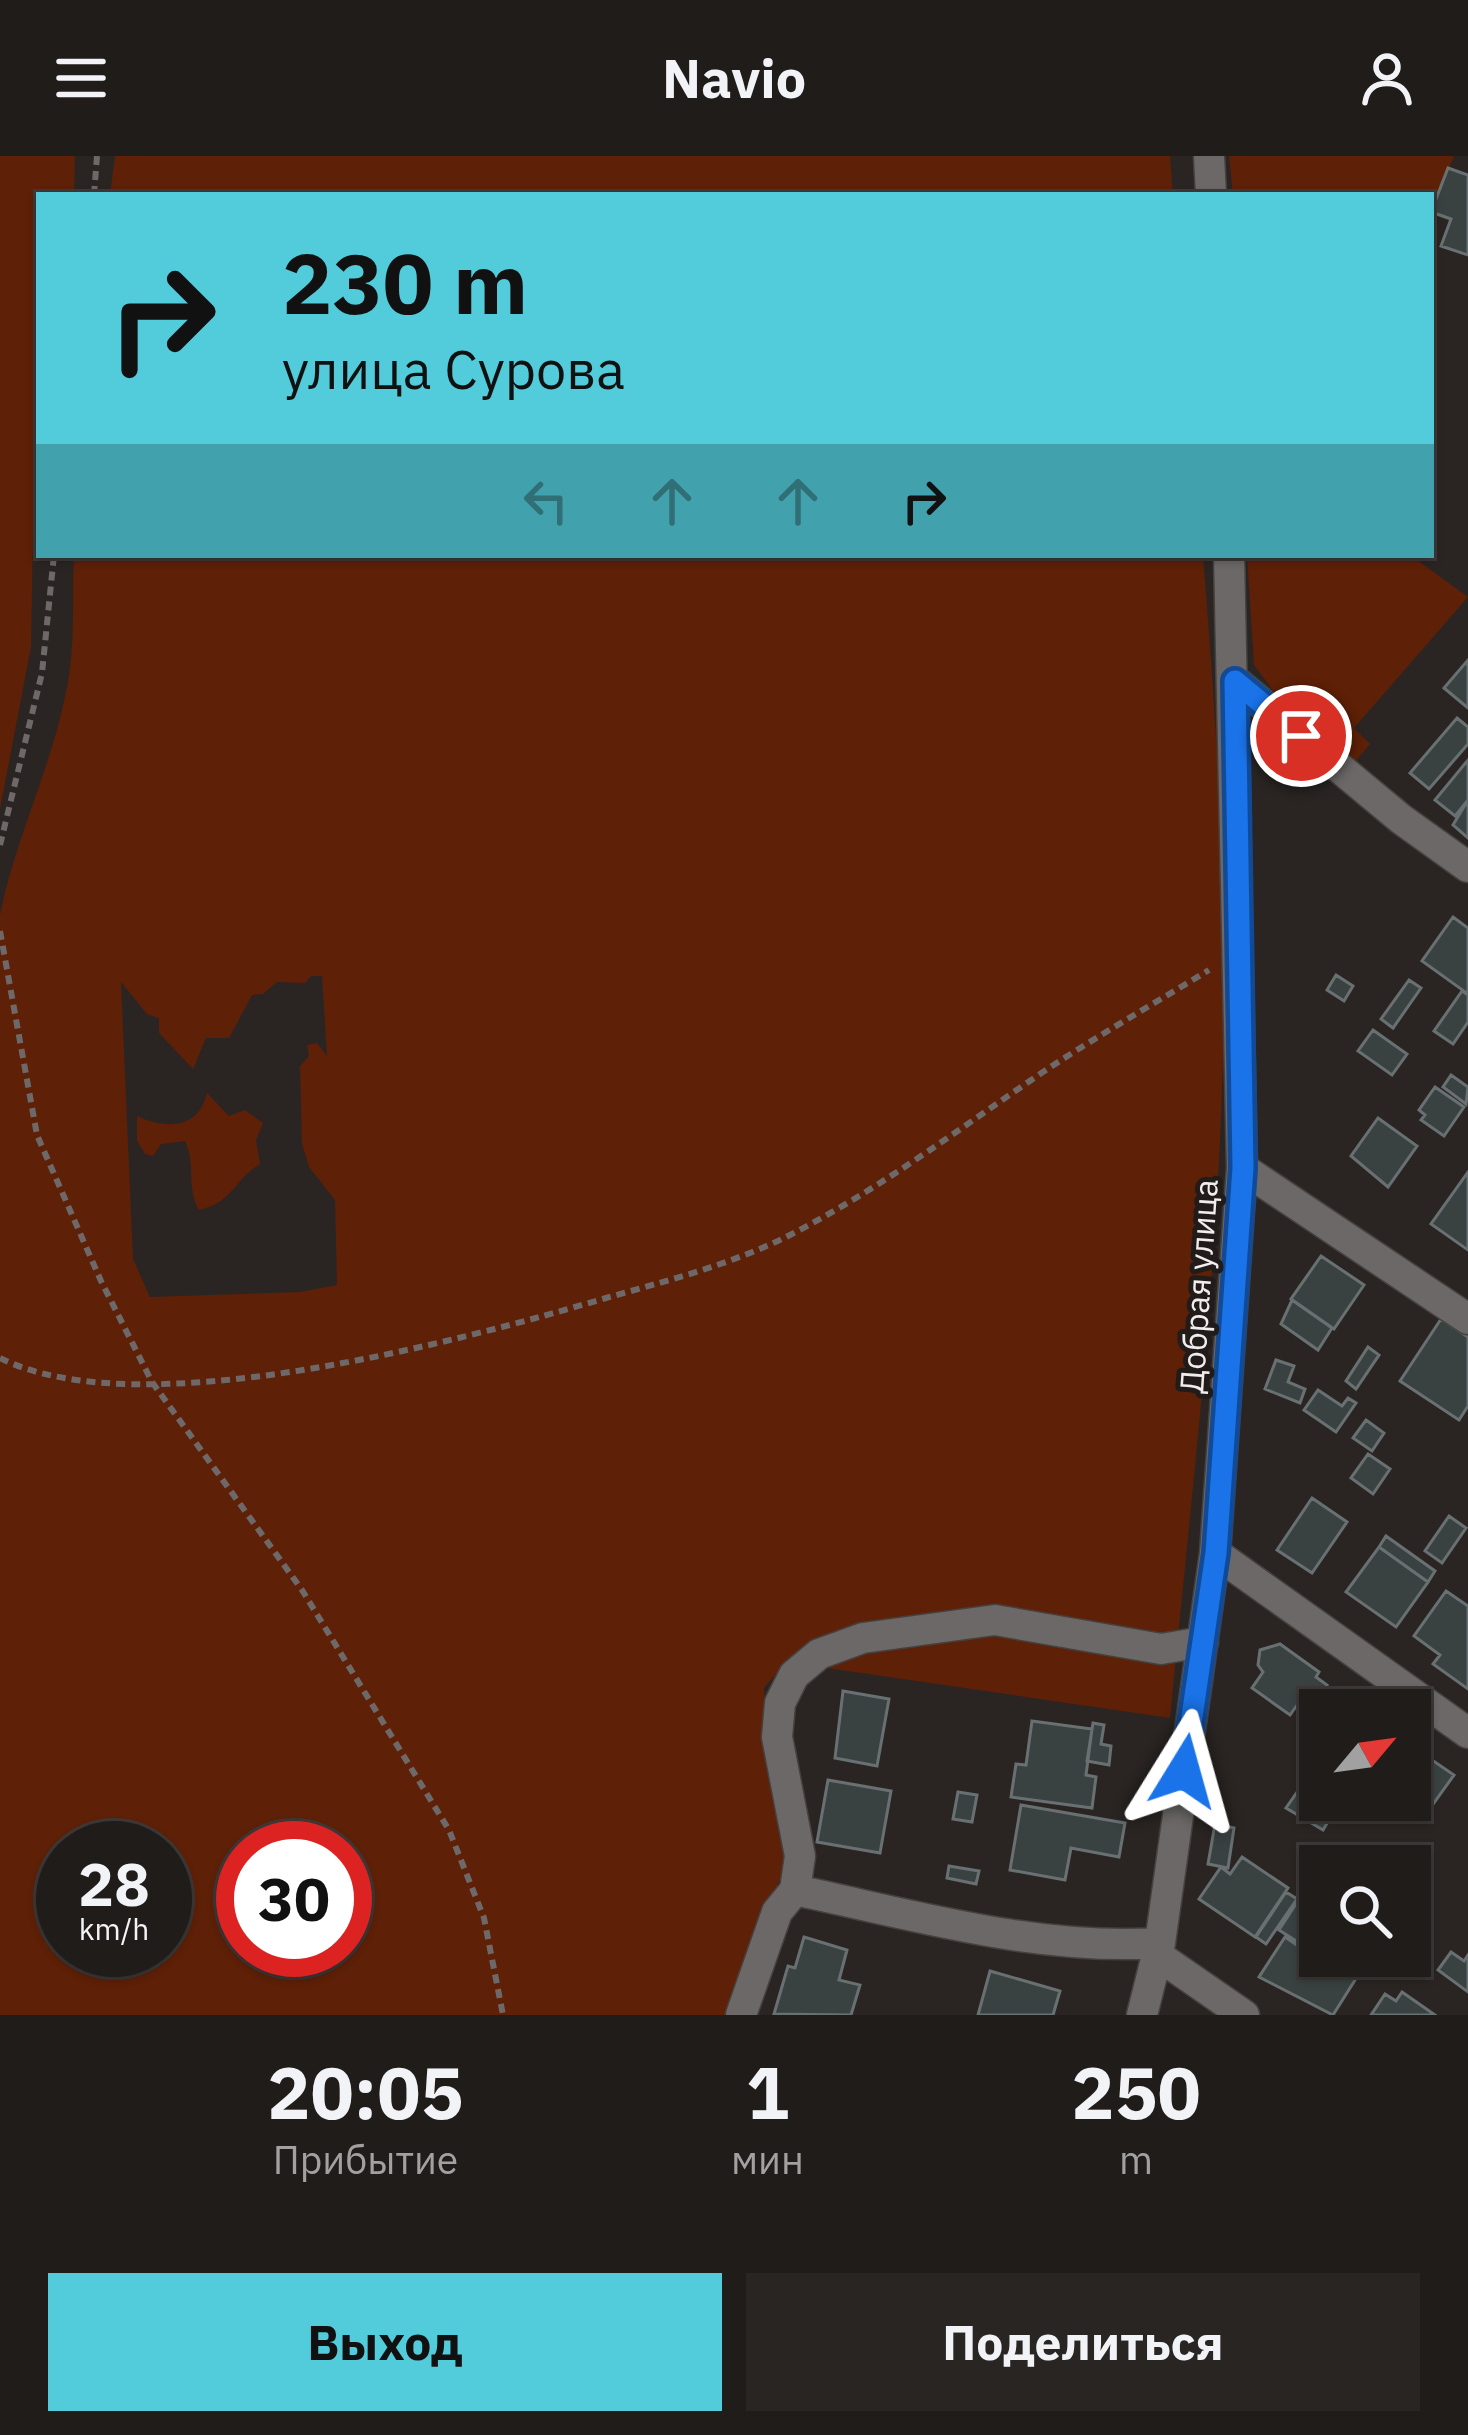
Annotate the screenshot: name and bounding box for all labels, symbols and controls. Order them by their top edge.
text: Navio [662,43,806,113]
icon: menu [48,45,114,111]
icon: person [1354,45,1420,111]
text: 230 m [282,228,528,337]
icon: right [84,240,240,396]
text: улица Сурова [282,334,625,404]
icon: left [513,468,579,534]
icon: ahead [639,468,705,534]
icon: ahead [765,468,831,534]
icon: right [891,468,957,534]
pin [1250,685,1352,787]
icon: arrive [1268,703,1334,769]
street label: Добрая улица [1169,1177,1227,1395]
north arrow [1299,1689,1431,1821]
map controls [1299,1689,1431,1977]
position arrow [1121,1708,1247,1834]
speed limit sign: 30 [216,1821,372,1977]
text: 28 [78,1844,150,1923]
button: search [1299,1845,1431,1977]
text: km/h [79,1909,149,1948]
text: 20:05 [267,2045,464,2139]
text: 1 [746,2045,789,2139]
text: 250 [1071,2045,1201,2139]
text: Прибытие [273,2134,458,2185]
text: мин [731,2134,804,2185]
text: m [1119,2134,1153,2185]
button: Выход [48,2273,722,2411]
button: Поделиться [746,2273,1420,2411]

